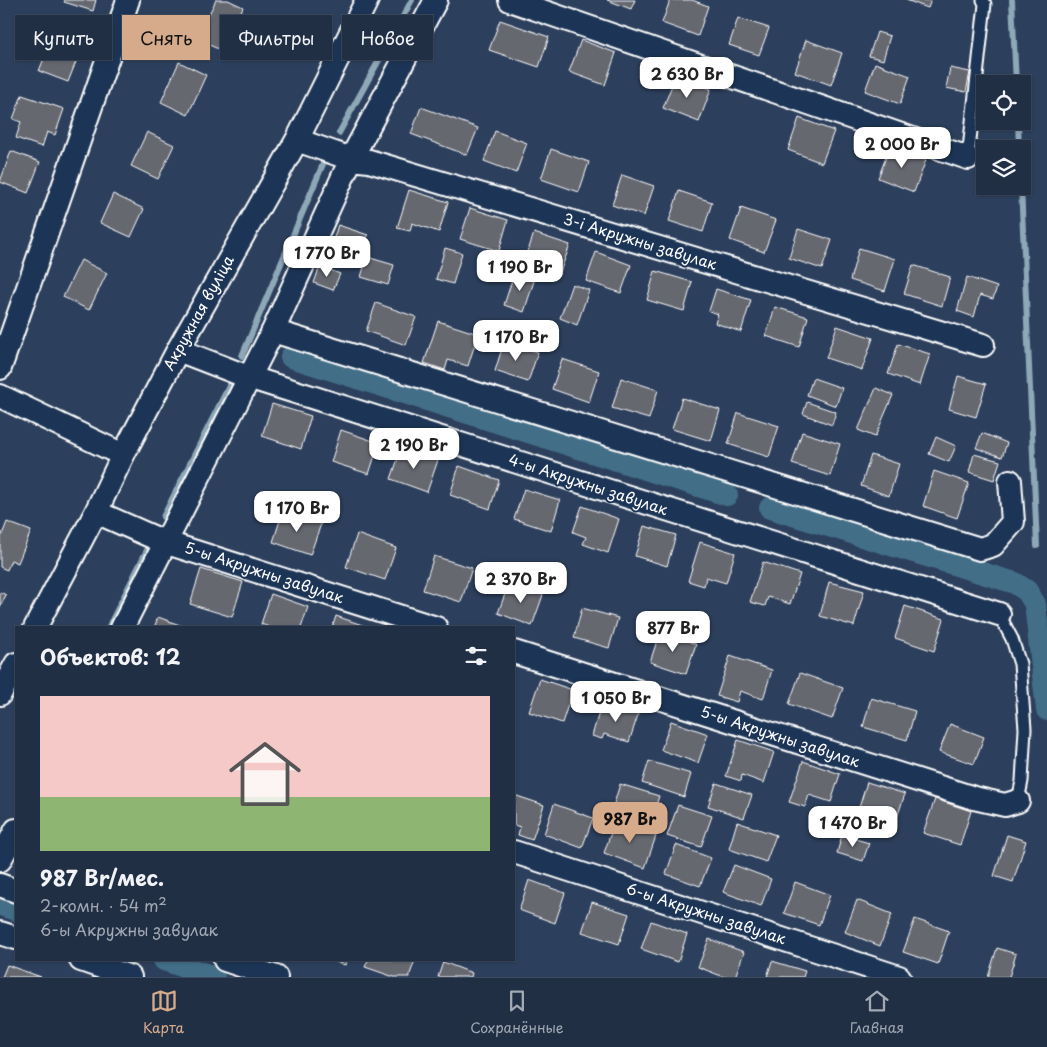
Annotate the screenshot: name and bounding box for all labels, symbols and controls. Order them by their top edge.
chip: Купить [15,15,112,60]
chip: Снять [122,15,210,60]
chip: Фильтры [220,15,332,60]
chip: Новое [342,15,433,60]
pin: 2 630 Br [635,56,739,99]
text: 2 630 Br [651,61,723,85]
map controls [976,75,1031,195]
button: locate [976,75,1031,130]
pin: 2 000 Br [850,126,954,169]
text: 2 000 Br [865,131,939,155]
button: layers [976,140,1031,195]
street label: 3-і Акружны завулак [561,206,720,275]
pin: 1 770 Br [275,236,379,278]
text: 1 770 Br [294,240,360,264]
street label: Акружная вуліца [156,250,239,374]
pin: 1 190 Br [468,250,572,292]
text: 1 190 Br [488,254,552,278]
pin: 1 170 Br [464,320,568,362]
text: 1 170 Br [484,324,548,348]
pin: 2 190 Br [362,428,466,470]
text: 2 190 Br [380,432,448,456]
street label: 4-ы Акружны завулак [506,447,671,520]
pin: 1 170 Br [245,490,349,533]
text: 1 170 Br [265,495,329,519]
street label: 5-ы Акружны завулак [182,535,347,608]
pin: 2 370 Br [469,562,573,604]
text: 2 370 Br [486,566,556,590]
pin: 877 Br [632,610,714,653]
text: 877 Br [647,615,699,639]
text: Объектов: 12 [40,640,181,672]
icon: filters [462,642,490,670]
pin: 1 050 Br [564,680,668,723]
text: 1 050 Br [581,685,651,709]
street label: 5-ы Акружны завулак [698,699,863,772]
icon: home [220,729,310,819]
pin: 987 Br [589,802,671,844]
text: 987 Br [604,806,656,830]
pin: 1 470 Br [801,806,905,848]
text: 1 470 Br [819,810,887,834]
text: 987 Br/мес. [40,861,164,893]
street label: 6-ы Акружны завулак [624,876,789,949]
text: 2-комн. · 54 m² [40,893,167,917]
text: 6-ы Акружны завулак [40,917,218,941]
tab: Карта [143,987,184,1038]
tab: Сохранённые [470,987,564,1038]
tab: Главная [850,987,904,1038]

